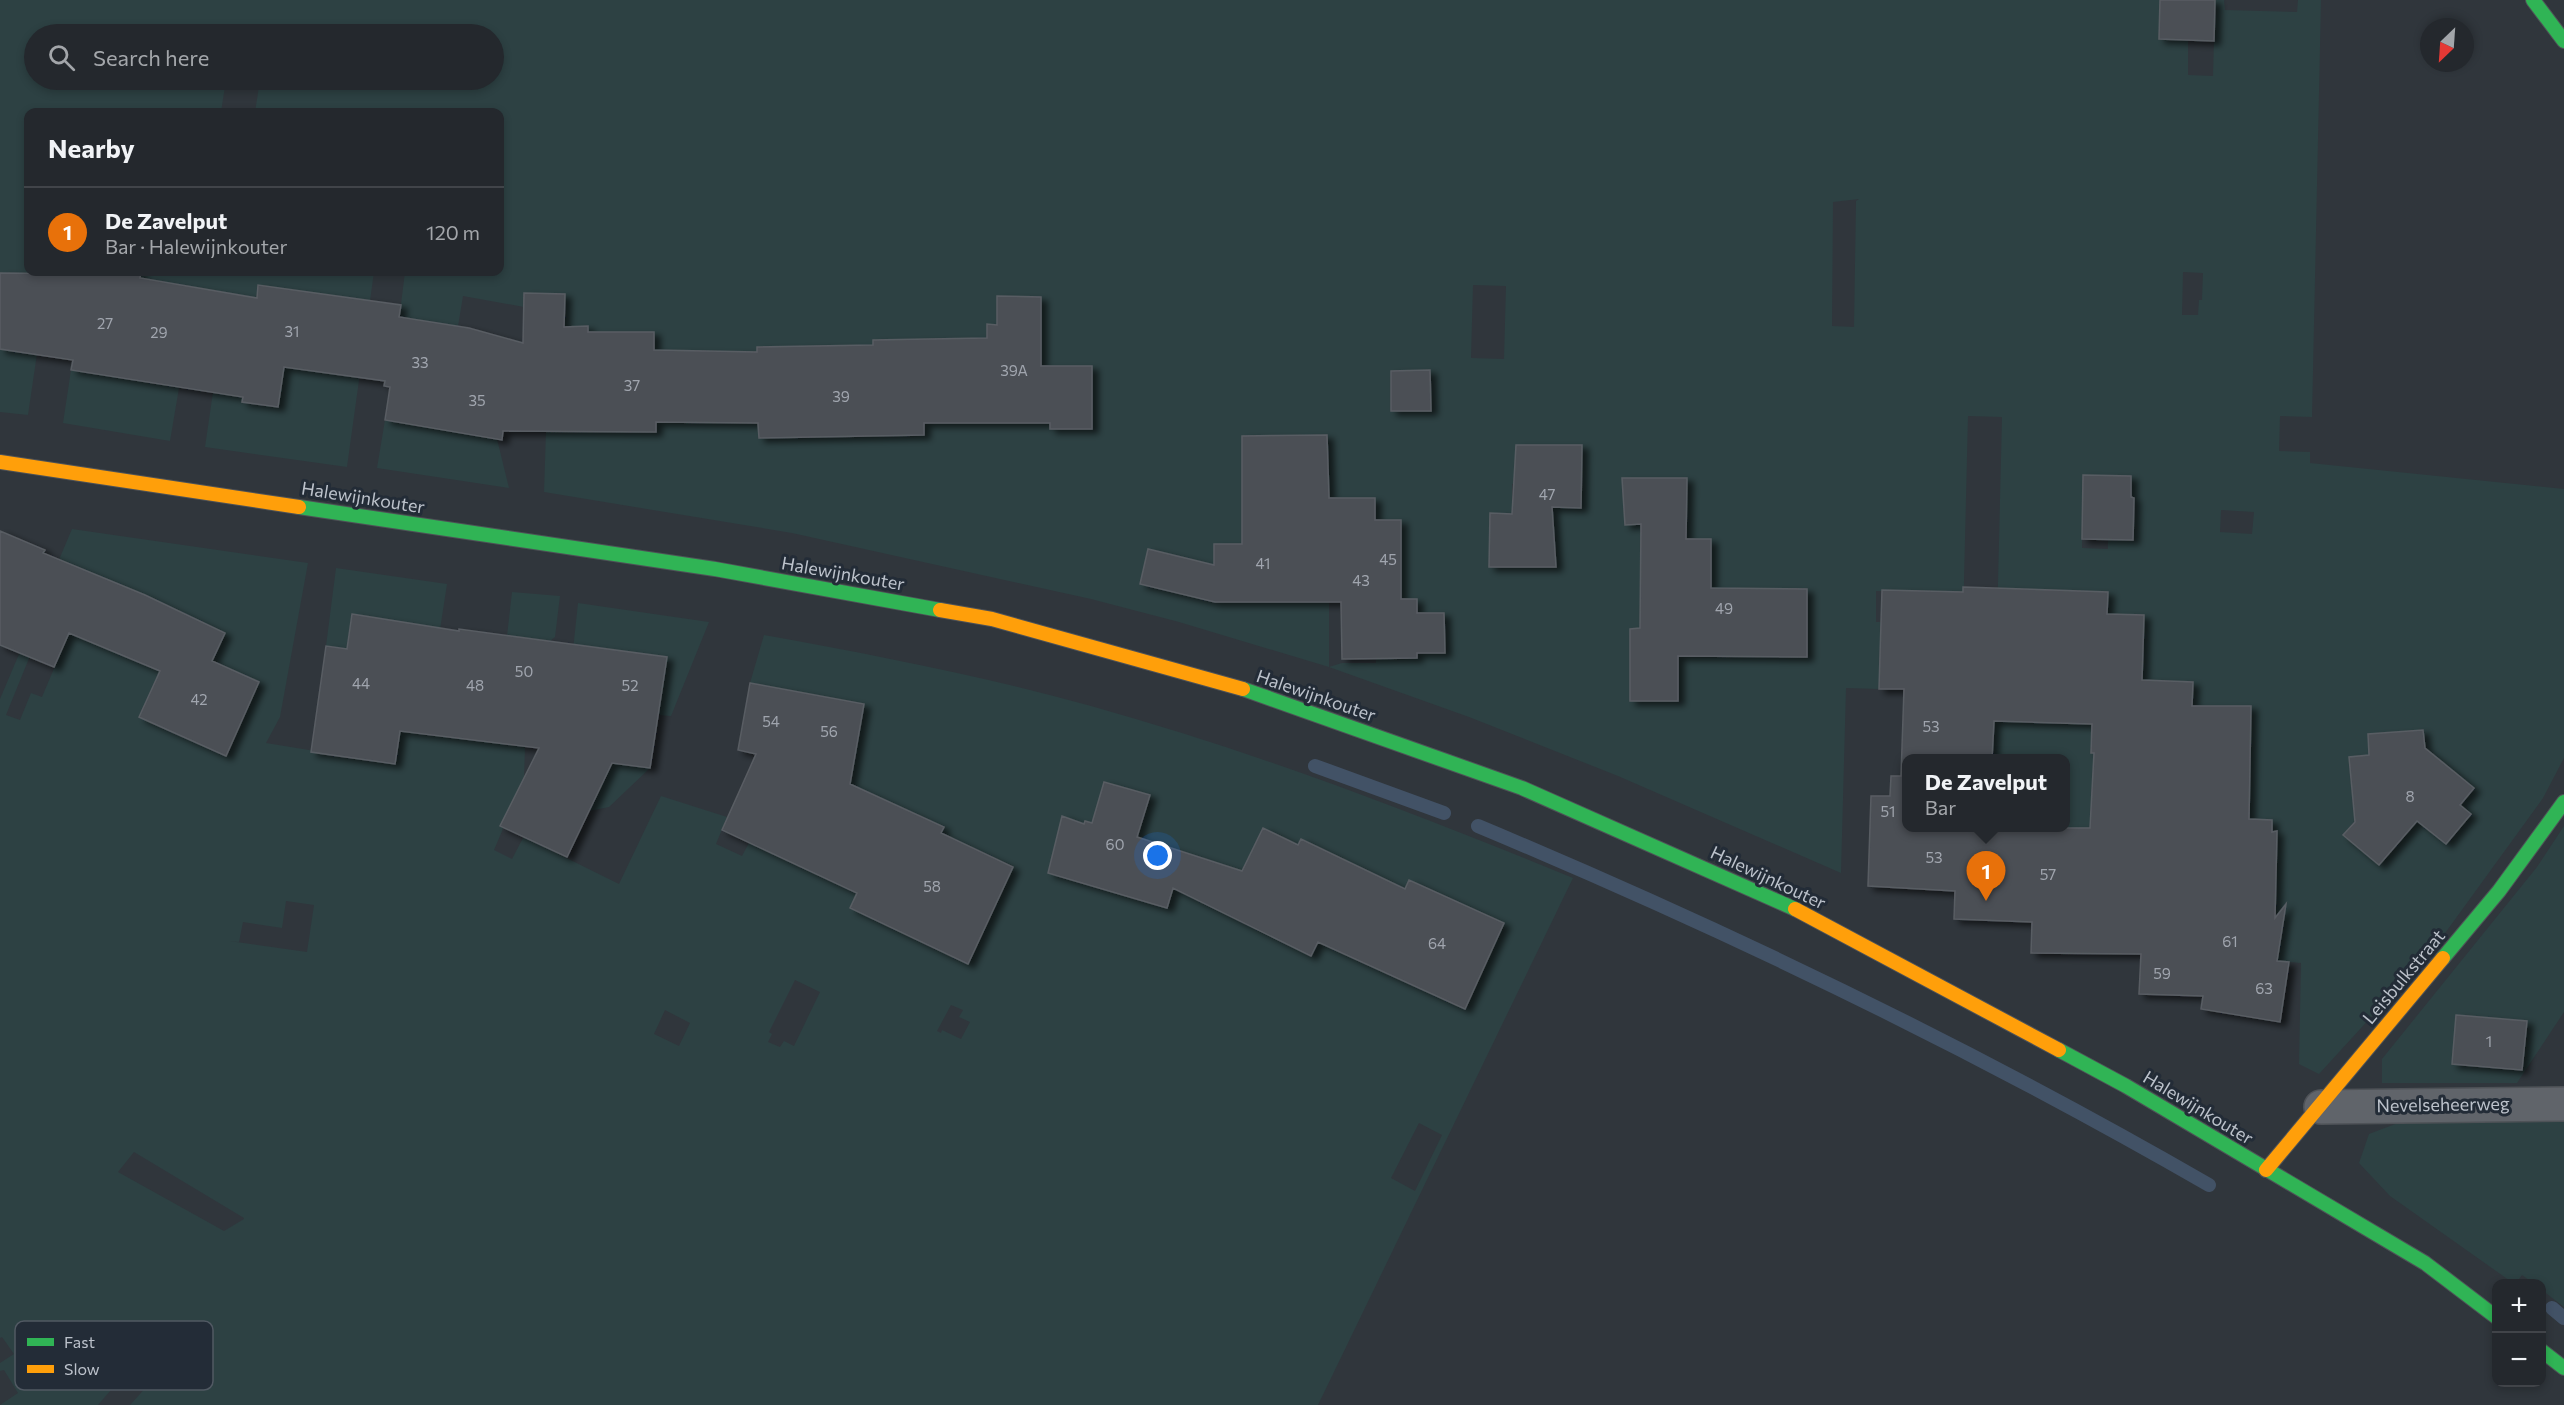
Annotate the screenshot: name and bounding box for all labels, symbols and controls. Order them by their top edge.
north arrow [2420,18,2474,72]
search box [24,24,504,90]
icon: search [45,41,78,74]
text: Search here [93,44,209,71]
text: Nearby [48,132,135,163]
text: De Zavelput [105,207,227,234]
text: 1 [63,220,72,244]
text: 120 m [426,220,480,244]
text: Bar · Halewijnkouter [105,234,287,258]
house number: 27 [97,314,113,332]
house number: 31 [285,322,299,340]
house number: 29 [150,323,168,341]
house number: 33 [411,353,429,371]
house number: 39A [1000,361,1028,379]
house number: 37 [624,376,640,394]
house number: 39 [832,387,850,405]
house number: 35 [468,391,486,409]
street label: Halewijnkouter [300,476,426,518]
house number: 47 [1539,485,1555,503]
house number: 45 [1379,550,1397,568]
street label: Halewijnkouter [780,551,907,595]
house number: 41 [1256,554,1270,572]
house number: 43 [1352,571,1370,589]
house number: 49 [1715,599,1733,617]
house number: 50 [515,662,533,680]
street label: Halewijnkouter [1254,664,1379,726]
house number: 44 [352,674,370,692]
house number: 48 [466,676,484,694]
house number: 52 [622,676,638,694]
house number: 42 [190,690,208,708]
house number: 54 [762,712,780,730]
house number: 53 [1922,717,1940,735]
house number: 56 [820,722,838,740]
popup [1902,754,2070,832]
text: De Zavelput [1925,768,2047,795]
house number: 8 [2405,787,2415,805]
text: Bar [1925,795,1956,819]
house number: 51 [1880,802,1896,820]
house number: 60 [1106,835,1124,853]
your location [1143,841,1172,870]
street label: Halewijnkouter [1707,841,1830,913]
house number: 53 [1925,848,1943,866]
pin: 1 [1966,852,2006,901]
house number: 57 [2040,865,2056,883]
house number: 58 [923,877,941,895]
street label: Leisbulkstraat [2357,925,2449,1028]
house number: 61 [2222,932,2238,950]
house number: 64 [1428,934,1446,952]
house number: 59 [2153,964,2171,982]
house number: 63 [2255,979,2273,997]
house number: 1 [2486,1032,2492,1050]
street label: Halewijnkouter [2139,1066,2258,1149]
street label: Nevelseheerweg [2376,1092,2510,1116]
map controls [2492,1279,2546,1387]
button: + [2492,1279,2546,1333]
legend [15,1321,213,1390]
text: Fast [64,1332,95,1351]
button: − [2492,1333,2546,1387]
text: Slow [64,1359,100,1378]

